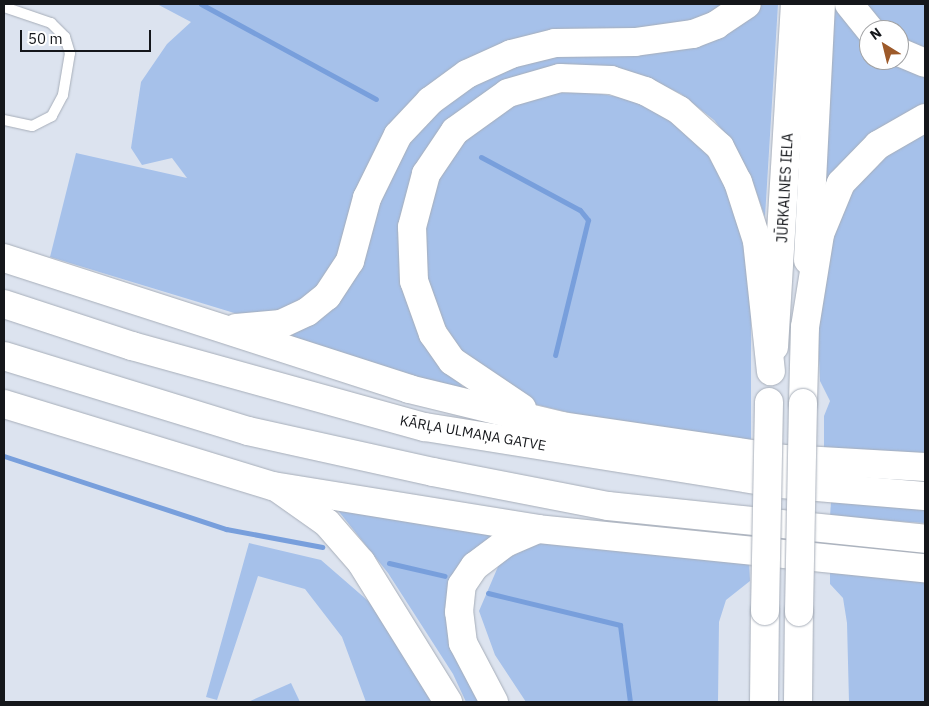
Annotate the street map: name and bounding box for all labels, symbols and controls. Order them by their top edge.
scale bar [22,20,154,52]
north arrow [859,20,909,70]
text: N [866,23,885,44]
text: 50 m [28,29,63,48]
street label: JŪRKALNES IELA [774,133,796,243]
street label: KĀRĻA ULMAŅA GATVE [399,412,547,454]

